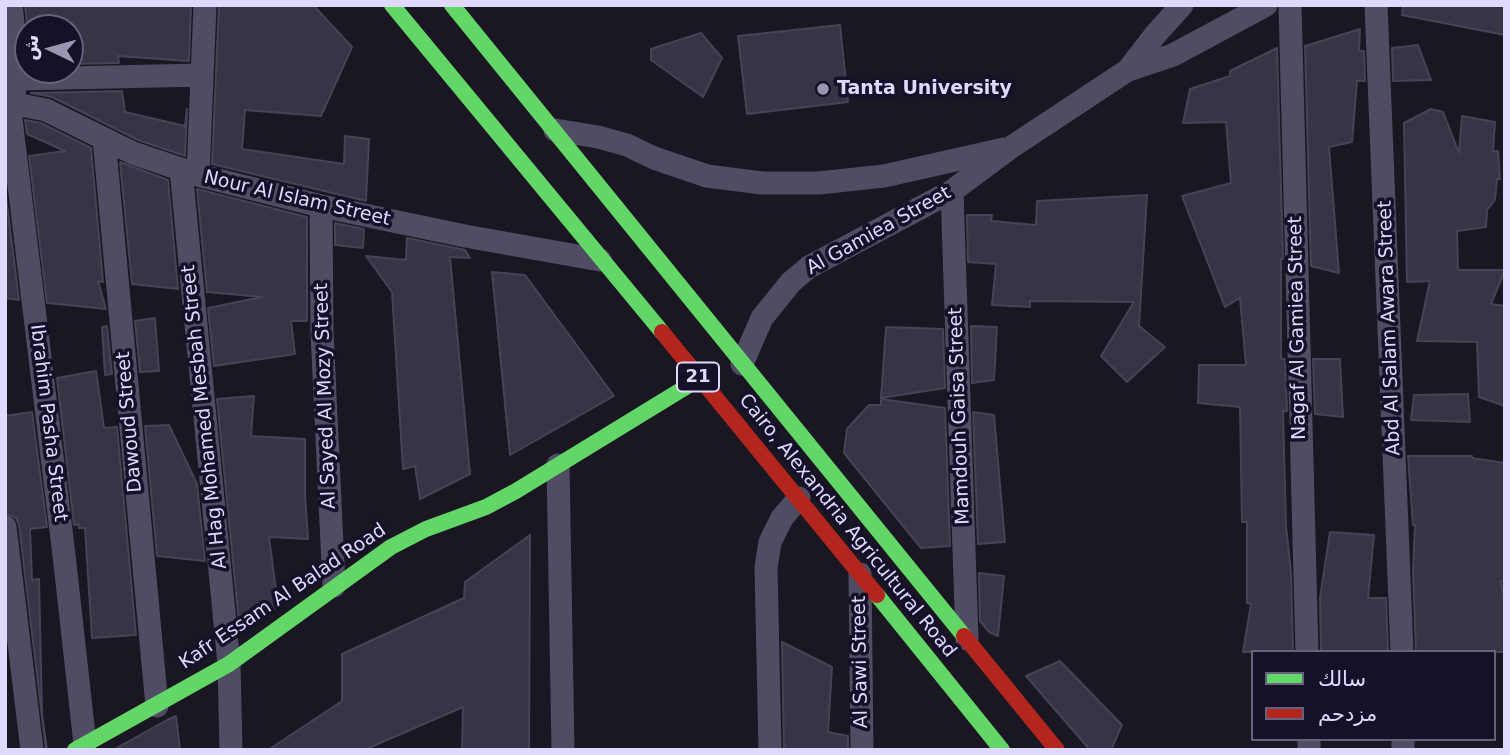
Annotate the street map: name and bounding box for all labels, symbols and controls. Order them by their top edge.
north arrow [14,14,84,84]
text: ش [18,33,42,61]
place label: Tanta University [837,78,1012,100]
marker: Tanta University [815,81,831,97]
street label: Nour Al Islam Street [202,166,392,232]
street label: Al Gamiea Street [803,182,955,280]
street label: Abd Al Salam Awara Street [1374,200,1406,456]
street label: Nagaf Al Gamiea Street [1285,216,1311,440]
street label: Al Hag Mohamed Mesbah Street [178,264,232,570]
street label: Al Sayed Al Mozy Street [311,282,341,510]
street label: Mamdouh Gaisa Street [945,307,975,525]
street label: Ibrahim Pasha Street [25,323,71,523]
street label: Dawoud Street [112,351,148,493]
road number: 21 [677,362,719,391]
street label: Cairo, Alexandria Agricultural Road [734,390,960,662]
street label: Kafr Essam Al Balad Road [175,519,391,675]
street label: Al Sawi Street [848,596,874,728]
legend [1251,650,1496,741]
text: سالك [1318,667,1366,691]
text: مزدحم [1318,702,1377,726]

